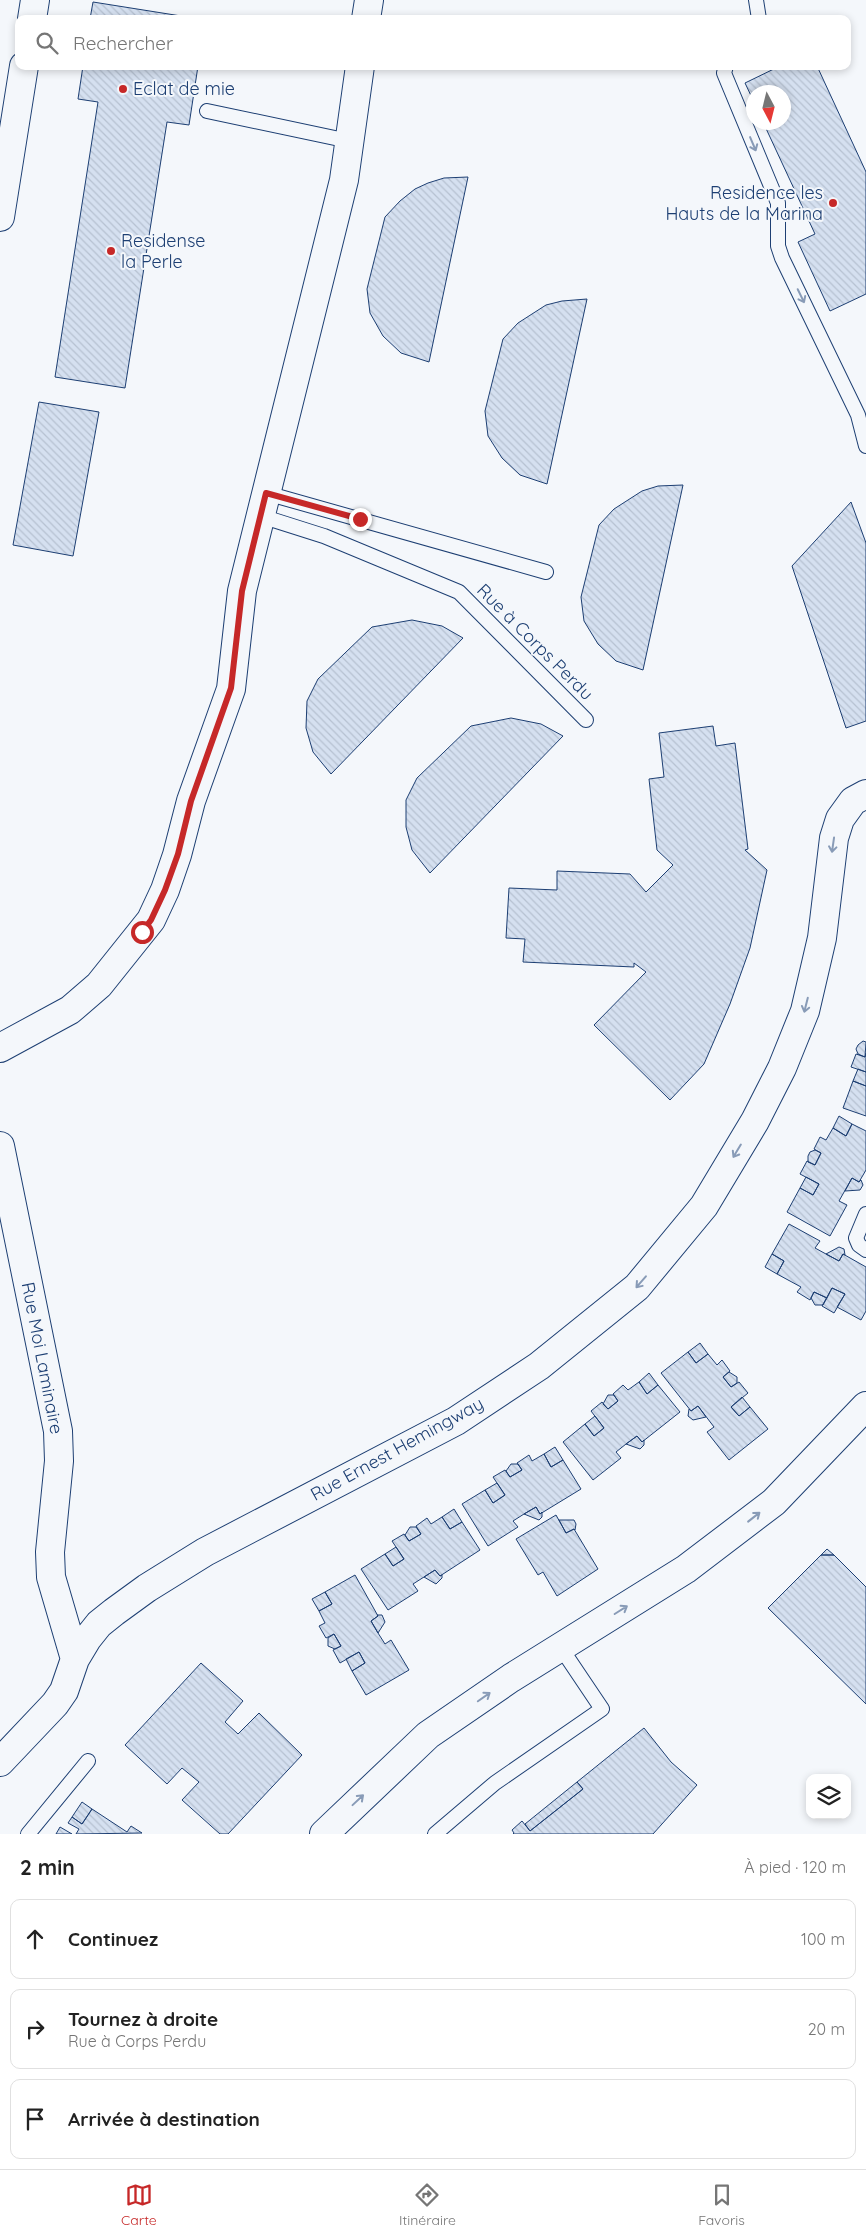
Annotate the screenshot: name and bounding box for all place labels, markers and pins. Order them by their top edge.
place label: Eclat de mie [133,77,235,100]
marker: Eclat de mie [117,83,129,95]
place label: Residence les Hauts de la Marina [665,181,823,225]
marker: Residence les Hauts de la Marina [827,197,839,209]
place label: Residense la Perle [121,229,206,273]
marker: Residense la Perle [105,245,117,257]

